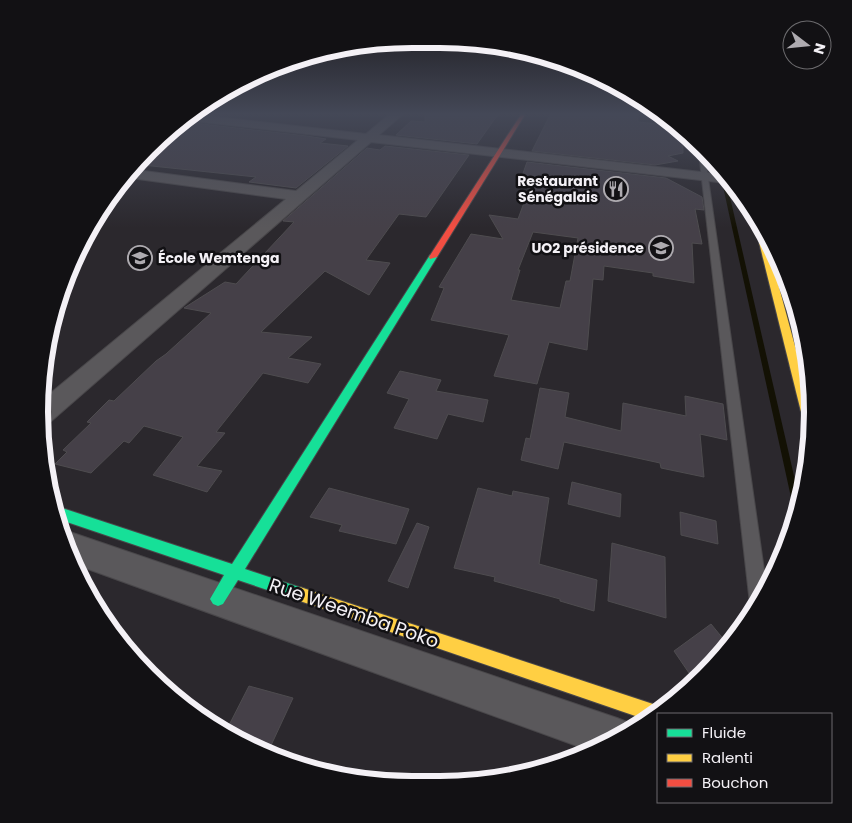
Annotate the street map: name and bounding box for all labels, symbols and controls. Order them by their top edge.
north arrow [782,20,832,70]
text: N [808,41,831,56]
place label: Restaurant Sénégalais [517,171,598,207]
restaurant icon: Restaurant Sénégalais [603,176,629,202]
school or university icon: UO2 présidence [648,235,674,261]
place label: UO2 présidence [531,238,644,258]
school or university icon: École Wemtenga [127,245,153,271]
place label: École Wemtenga [158,248,280,268]
street label: Rue Weemba Poko [265,571,443,655]
legend [657,713,832,803]
text: Fluide [702,722,746,743]
text: Ralenti [702,747,753,768]
text: Bouchon [702,772,768,793]

